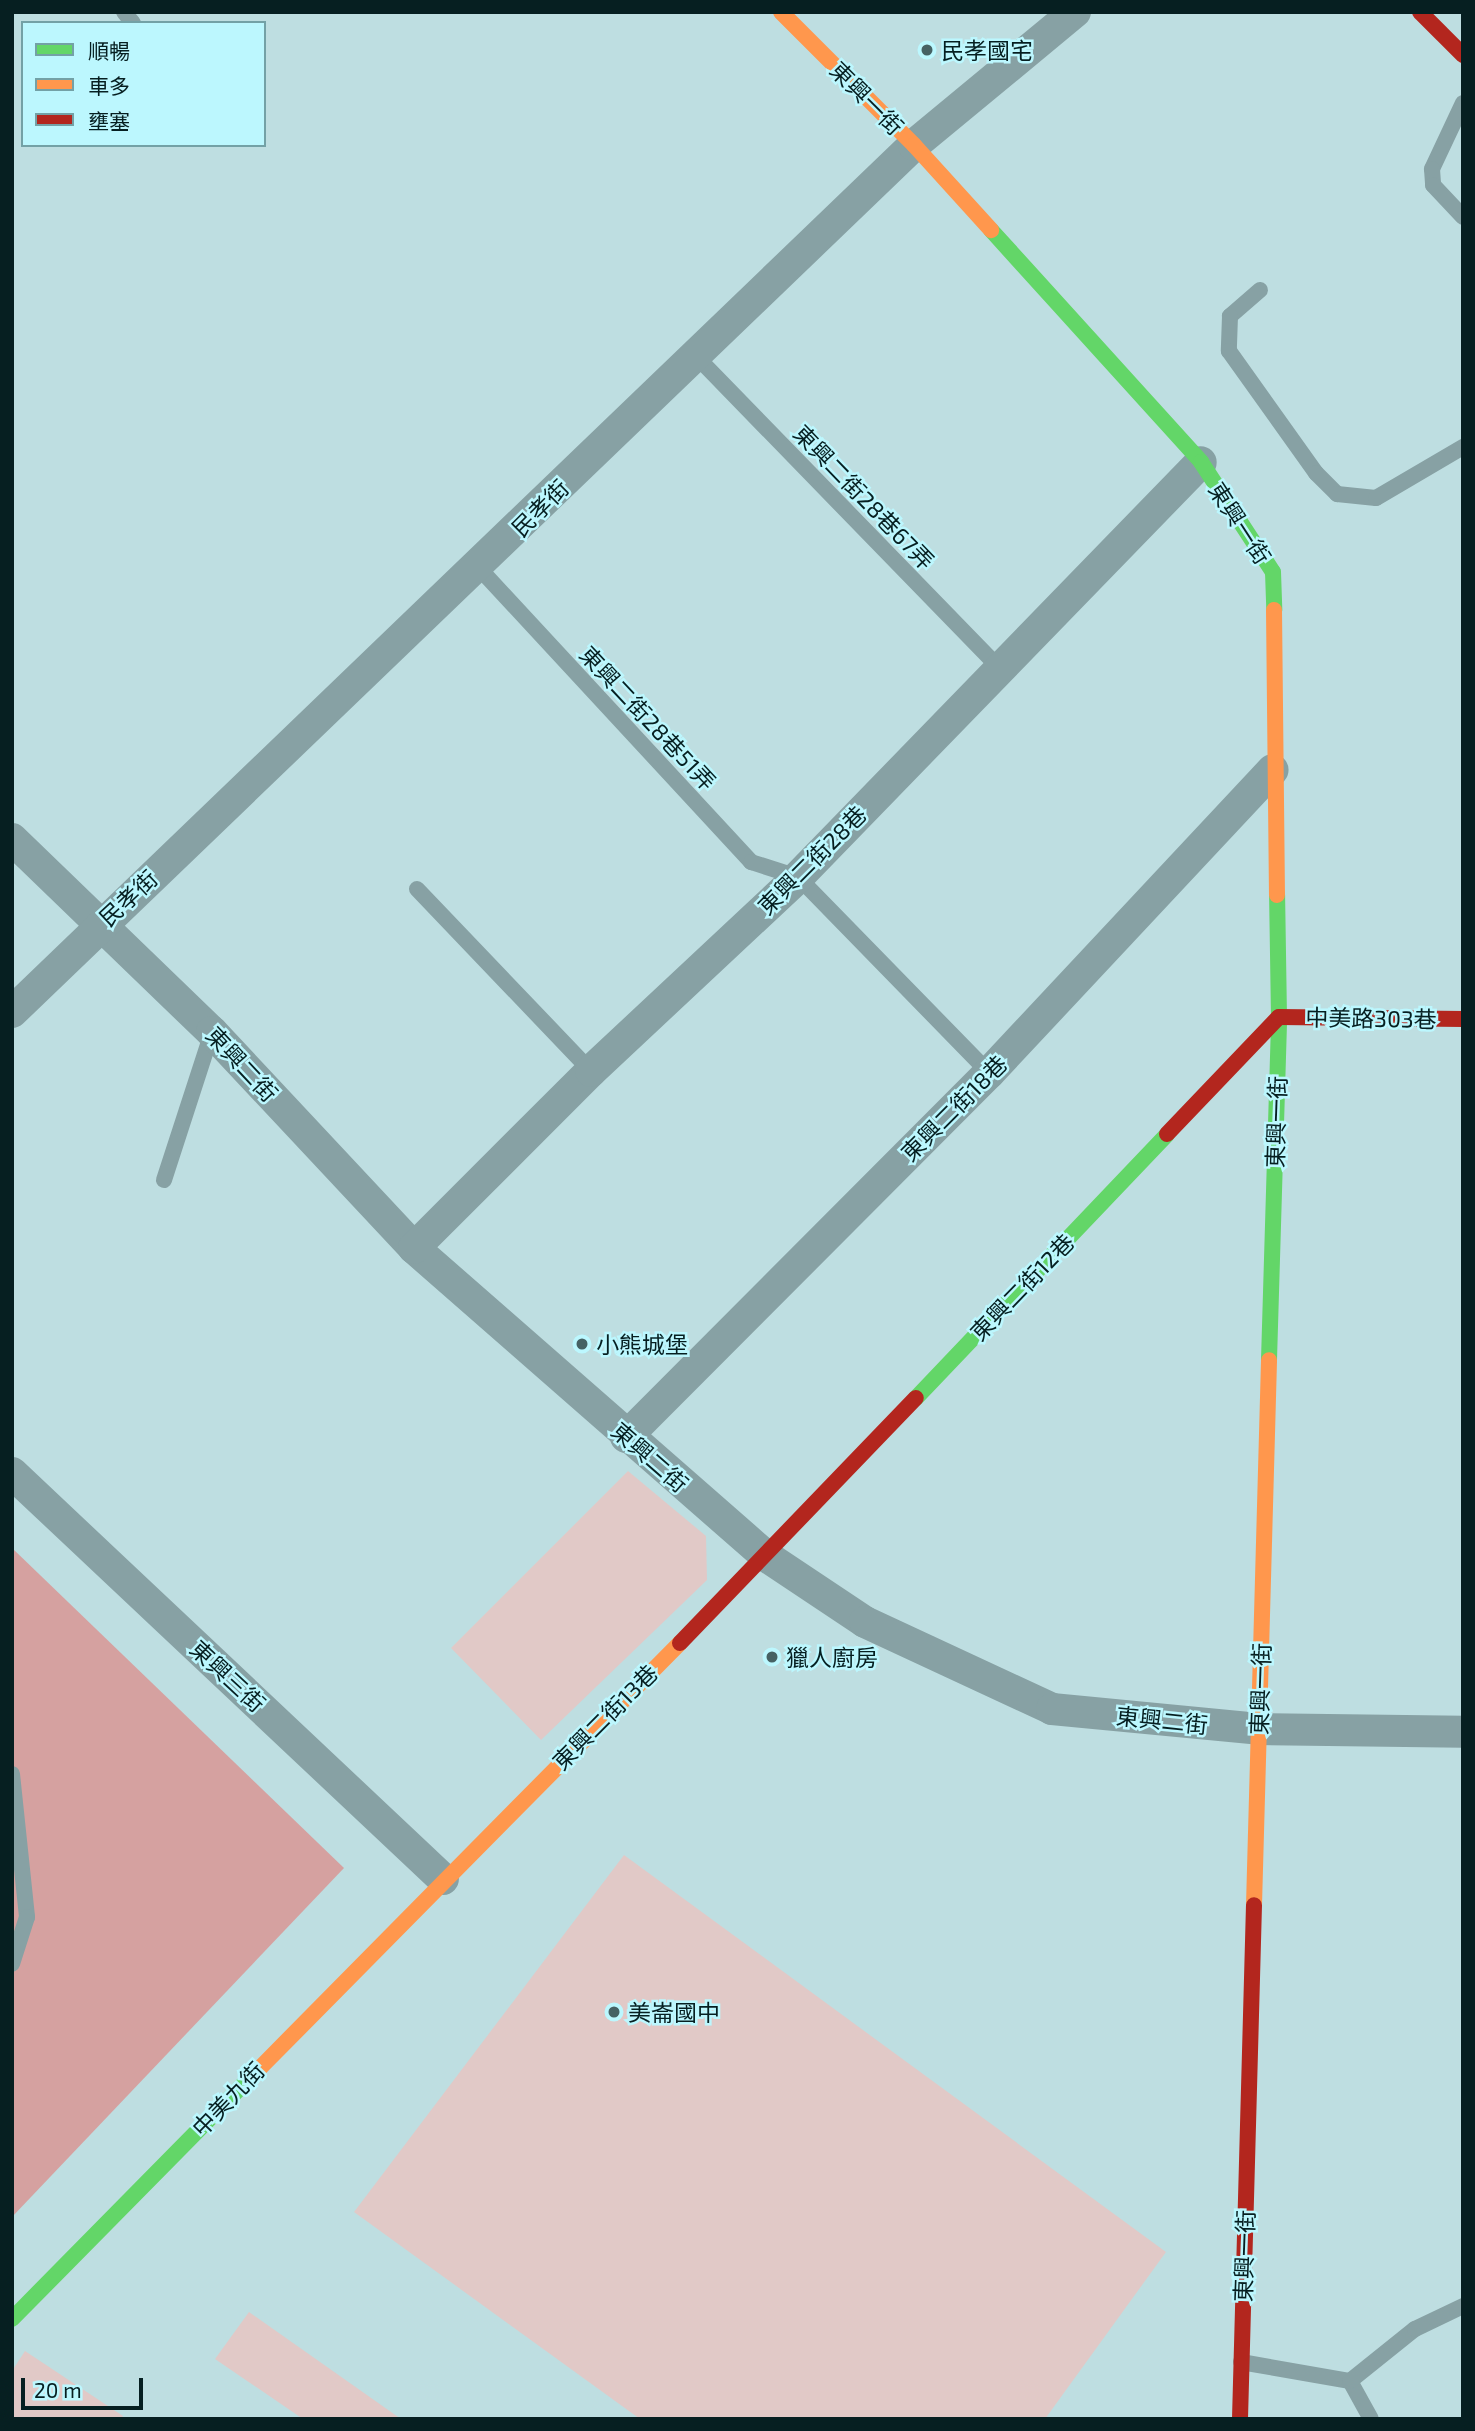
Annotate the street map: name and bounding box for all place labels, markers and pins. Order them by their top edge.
place label: 民孝國宅 [941,36,1033,64]
marker: 民孝國宅 [919,42,935,58]
place label: 小熊城堡 [596,1330,688,1358]
marker: 小熊城堡 [574,1336,590,1352]
place label: 獵人廚房 [786,1643,878,1671]
marker: 獵人廚房 [764,1649,780,1665]
place label: 美崙國中 [628,1998,720,2026]
marker: 美崙國中 [606,2004,622,2020]

